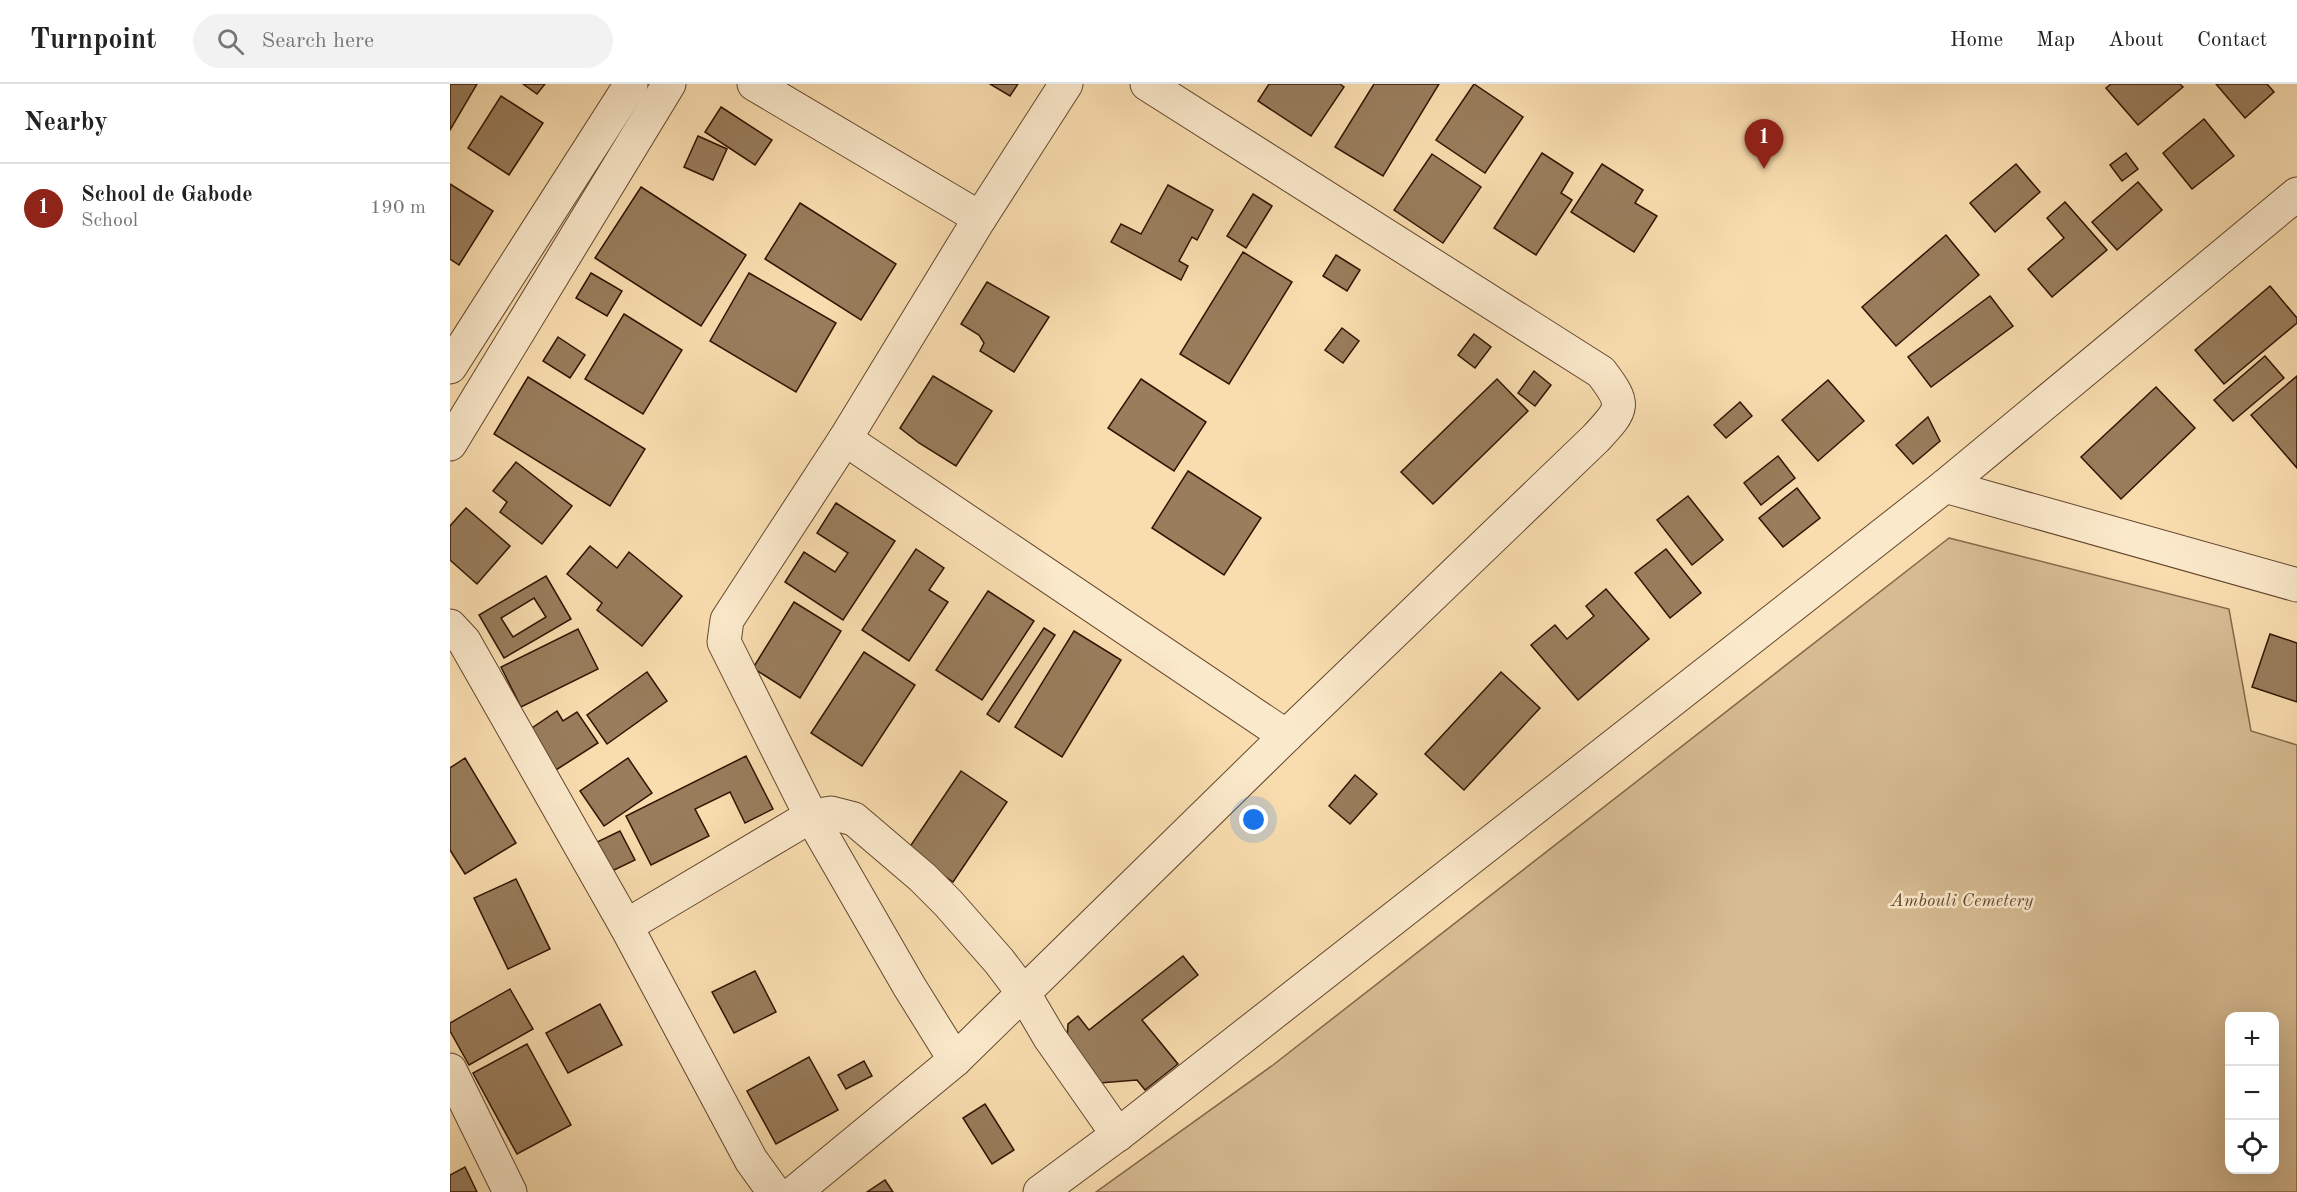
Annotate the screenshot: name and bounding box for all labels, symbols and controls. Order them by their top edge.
search box [193,14,613,68]
icon: search [214,25,247,58]
text: Turnpoint [30,27,157,55]
text: Search here [262,30,374,52]
text: Home [1950,30,2003,51]
text: Map [2036,30,2075,51]
text: About [2108,30,2164,51]
text: Contact [2197,30,2267,51]
text: Nearby [24,110,108,136]
pin: 1 [1744,120,1784,169]
text: School de Gabode [81,184,253,206]
text: 1 [38,198,49,218]
text: 190 m [370,198,426,218]
text: School [81,211,138,231]
your location [1239,805,1268,834]
park label: Ambouli Cemetery [1890,892,2034,910]
map controls [2225,1012,2279,1174]
button: + [2225,1012,2279,1066]
button: − [2225,1066,2279,1120]
button: locate [2225,1120,2279,1174]

